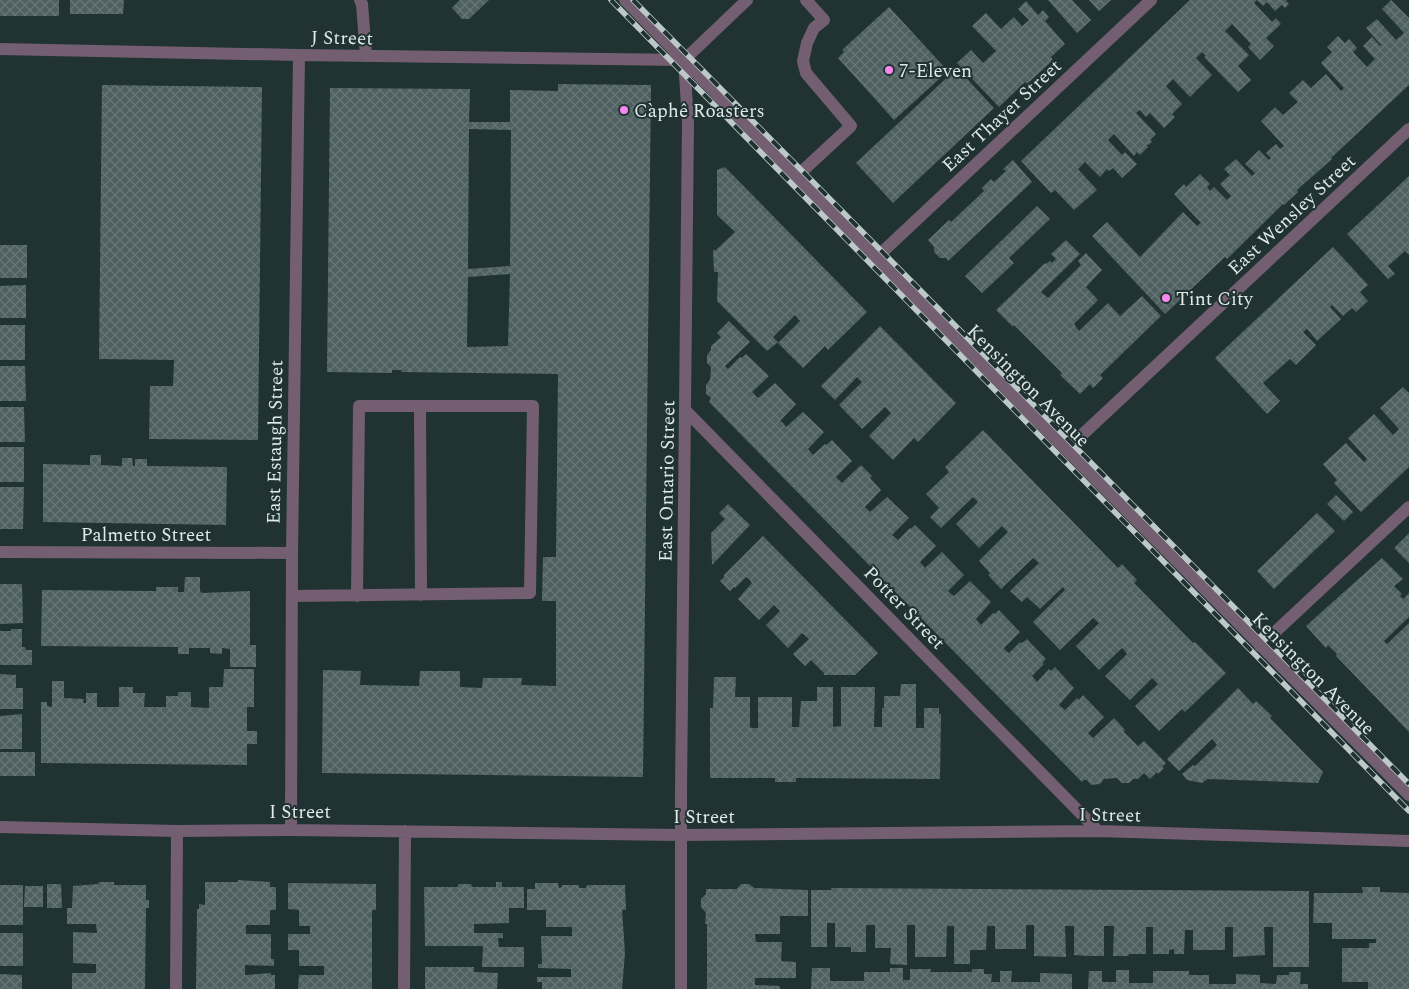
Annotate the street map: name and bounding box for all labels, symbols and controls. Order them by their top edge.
street label: J Street [311,23,373,54]
street label: East Thayer Street [936,53,1069,179]
place label: 7-Eleven [899,57,972,86]
marker: 7-Eleven [883,64,895,76]
place label: Càphê Roasters [634,97,765,126]
marker: Càphê Roasters [618,104,630,116]
street label: East Wensley Street [1221,148,1363,282]
place label: Tint City [1176,285,1254,314]
marker: Tint City [1160,292,1172,304]
street label: Kensington Avenue [960,318,1096,454]
street label: East Estaugh Street [260,359,291,524]
street label: East Ontario Street [652,400,683,562]
street label: Palmetto Street [81,521,211,550]
street label: Potter Street [856,560,952,657]
street label: Kensington Avenue [1245,606,1381,742]
street label: I Street [269,798,331,827]
street label: I Street [1079,800,1141,831]
street label: I Street [673,803,735,832]

